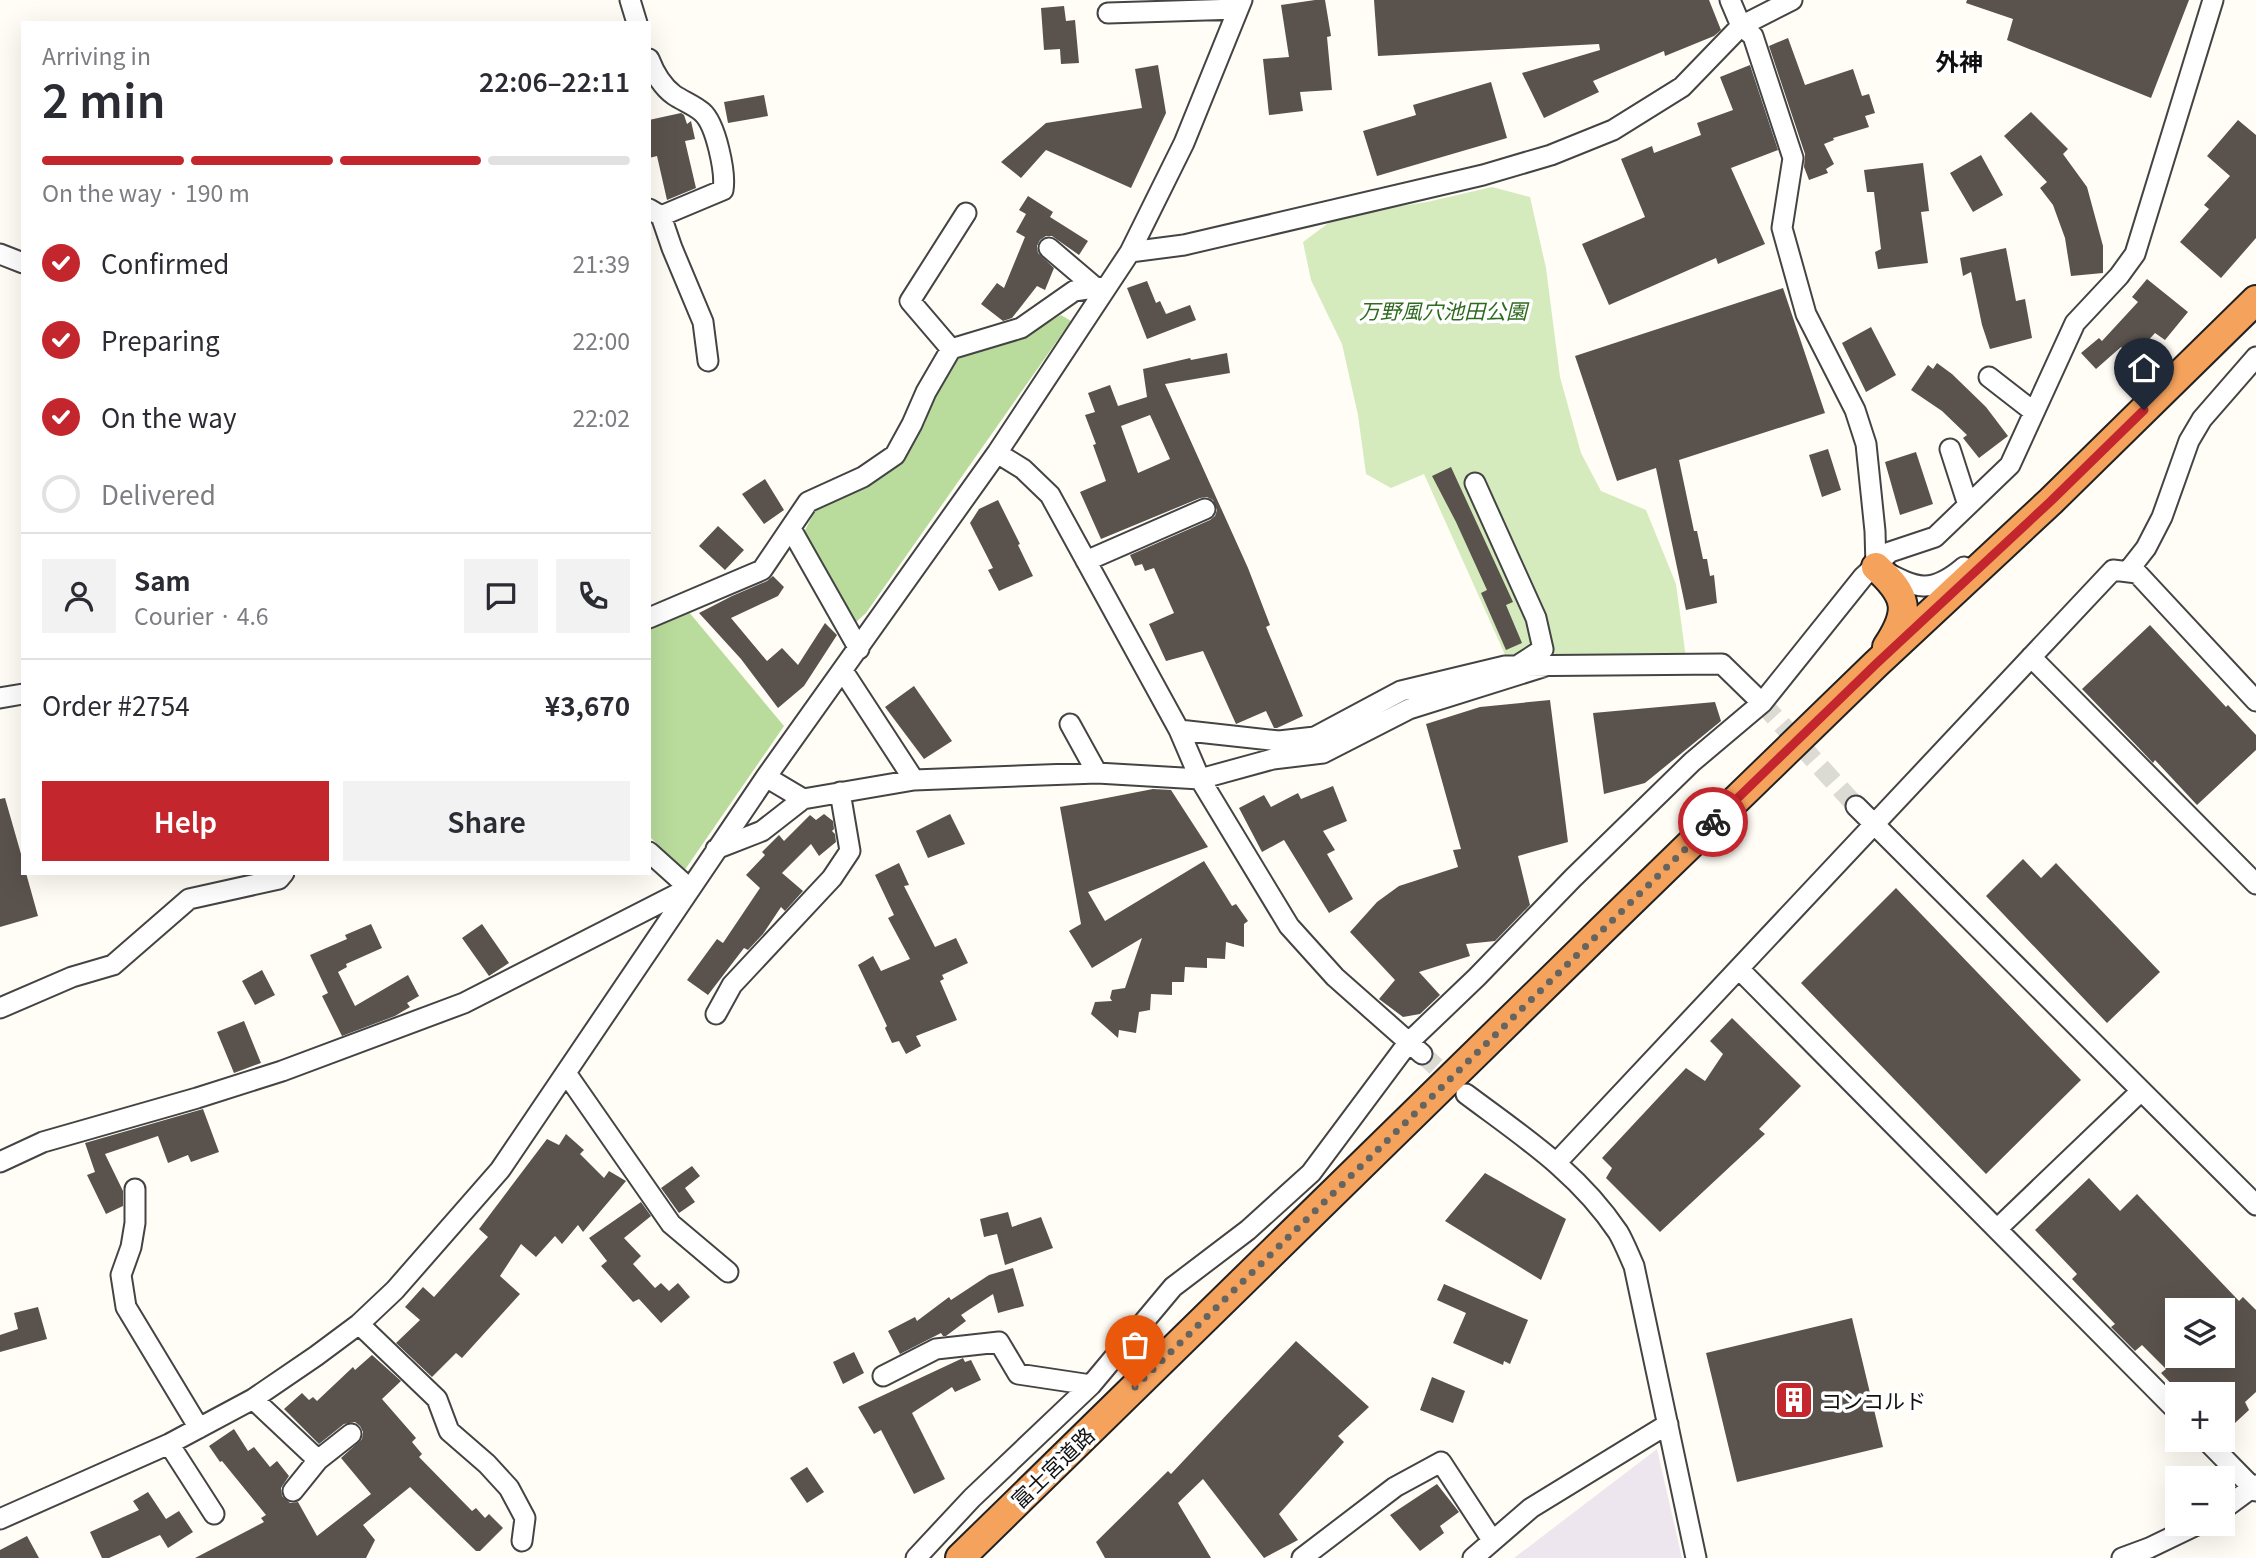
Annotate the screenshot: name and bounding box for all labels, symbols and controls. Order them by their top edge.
text: Arriving in [42,38,151,72]
district label: 外神 [1935,43,1983,78]
text: 22:06–22:11 [479,62,630,99]
text: 2 min [42,65,166,131]
text: On the way · 190 m [42,175,250,209]
icon: check [42,244,80,282]
text: Confirmed [101,244,230,281]
text: 21:39 [573,246,630,280]
park label: 万野風穴池田公園 [1359,295,1530,325]
icon: check [42,321,80,359]
text: Preparing [101,321,220,358]
text: 22:00 [573,323,630,357]
pin [2114,338,2174,410]
icon: home [2125,349,2163,387]
icon: check [42,398,80,436]
text: On the way [101,398,236,435]
text: 22:02 [573,400,630,434]
text: Delivered [101,475,216,512]
button: person [42,559,116,633]
button: chat [464,559,538,633]
button: phone [556,559,630,633]
text: Sam [134,561,191,598]
text: Courier · 4.6 [134,598,269,632]
text: Order #2754 [42,686,190,723]
text: ¥3,670 [545,686,630,723]
button: Help [42,781,329,861]
button: Share [343,781,630,861]
courier [1678,787,1748,857]
icon: bike [1694,803,1732,841]
map controls [2165,1298,2235,1536]
button: layers [2165,1298,2235,1368]
pin [1105,1315,1165,1387]
icon: bag [1116,1326,1154,1364]
building icon: コンコルド [1773,1379,1815,1421]
button: + [2165,1382,2235,1452]
place label: コンコルド [1821,1385,1926,1415]
street label: 富士宮道路 [1004,1420,1100,1514]
button: − [2165,1466,2235,1536]

